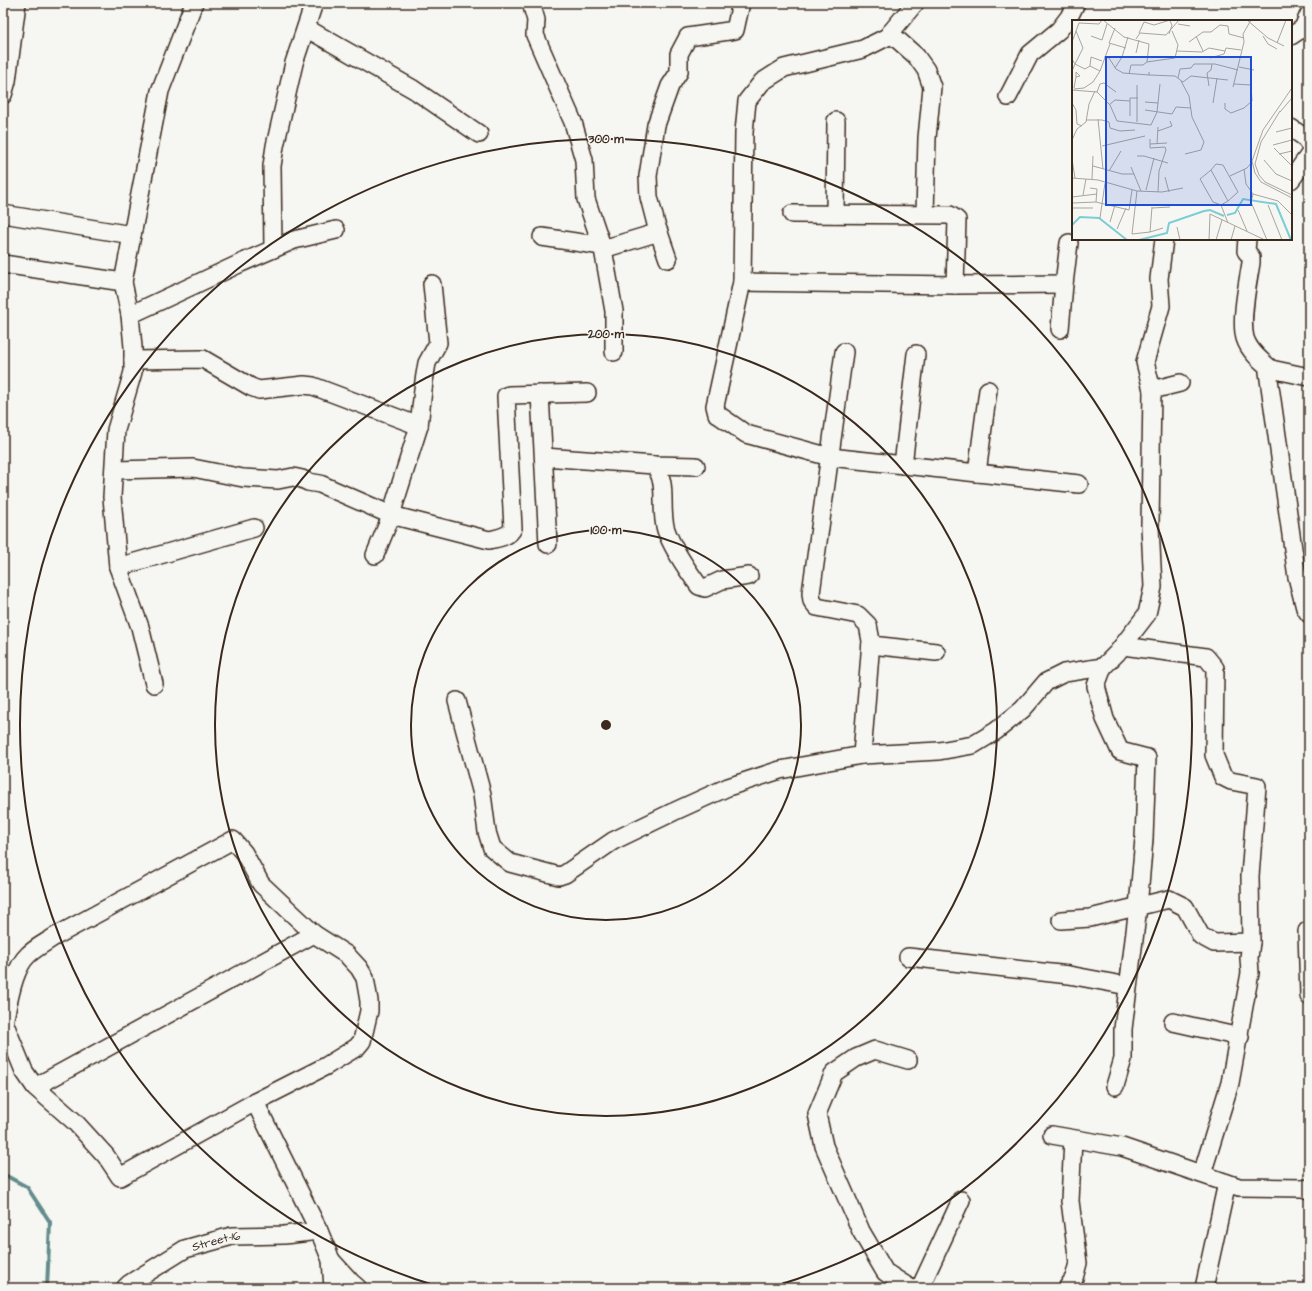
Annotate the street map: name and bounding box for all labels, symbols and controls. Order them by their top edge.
inset map [1072,20,1292,240]
text: 300 m [587,131,624,148]
text: 200 m [587,326,625,343]
text: 100 m [591,522,622,539]
centre of rings [599,718,613,732]
street label: Street-16 [190,1228,241,1256]

